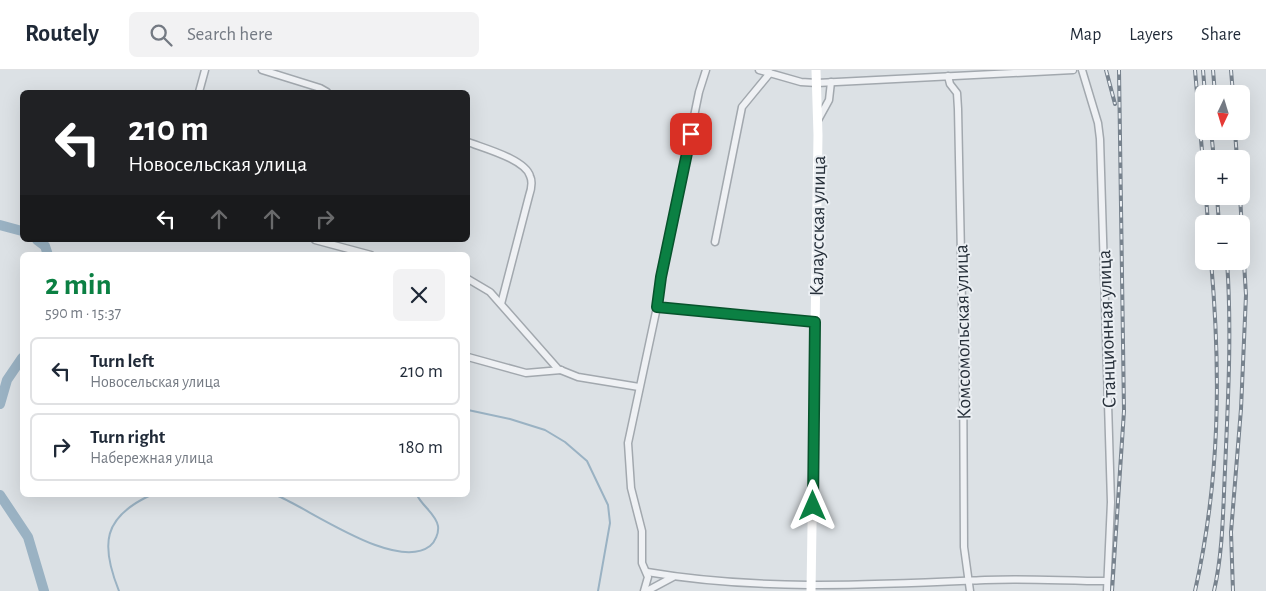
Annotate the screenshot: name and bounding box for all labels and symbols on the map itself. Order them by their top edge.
north arrow [1195,85,1250,140]
pin [670,113,712,155]
street label: Калаусская улица [807,155,829,297]
street label: Комсомольская улица [951,244,975,420]
street label: Станционная улица [1094,249,1120,409]
position arrow [786,479,838,531]

